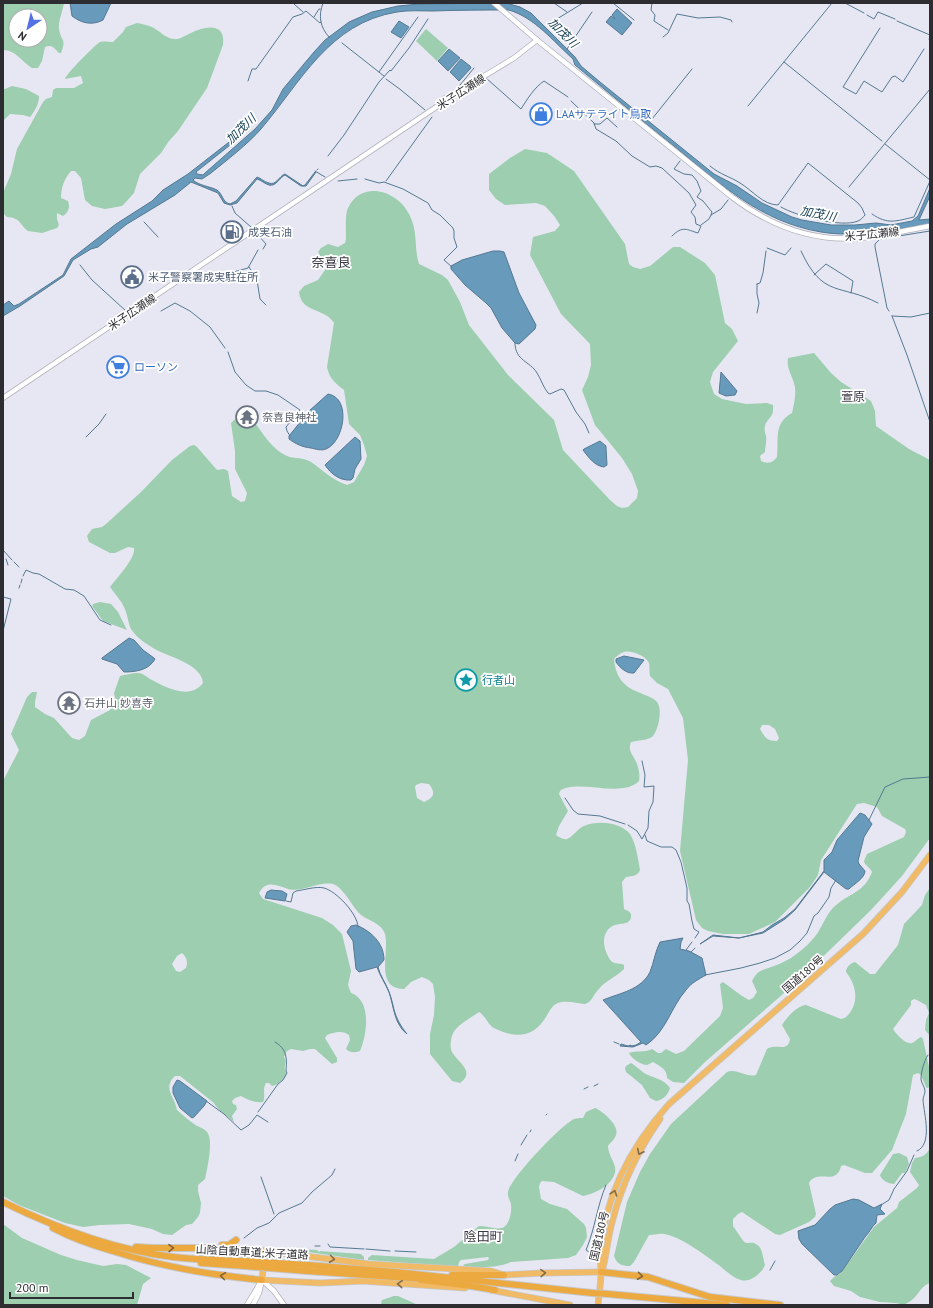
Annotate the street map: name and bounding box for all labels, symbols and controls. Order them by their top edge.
north arrow [8,8,48,48]
water label: 加茂川 [545,15,583,52]
text: N [15,28,29,44]
street label: 米子広瀬線 [434,71,488,113]
shop icon: LAAサテライト鳥取 [528,101,554,127]
place label: LAAサテライト鳥取 [556,107,652,121]
water label: 加茂川 [222,109,260,147]
water label: 加茂川 [799,203,839,225]
fuel station icon: 成実石油 [219,219,245,245]
street label: 米子広瀬線 [844,224,900,244]
place label: 成実石油 [248,225,292,239]
district label: 奈喜良 [311,254,351,271]
public building icon: 米子警察署成実駐在所 [119,264,145,290]
place label: 米子警察署成実駐在所 [148,270,259,284]
street label: 米子広瀬線 [105,291,159,333]
supermarket icon: ローソン [105,354,131,380]
place label: ローソン [134,360,178,374]
district label: 萱原 [841,389,865,404]
temple icon: 奈喜良神社 [234,404,260,430]
place label: 奈喜良神社 [262,410,317,424]
place icon: 行者山 [453,667,479,693]
place label: 行者山 [482,673,515,687]
temple icon: 石井山 妙喜寺 [56,690,82,716]
place label: 石井山 妙喜寺 [84,696,153,710]
street label: 国道180号 [779,952,827,996]
one-way arrow [637,1148,645,1155]
one-way arrow [610,1189,618,1196]
street label: 国道180号 [586,1210,612,1262]
district label: 陰田町 [463,1228,503,1245]
street label: 山陰自動車道;米子道路 [195,1242,309,1262]
one-way arrow [168,1244,174,1252]
one-way arrow [329,1255,335,1264]
one-way arrow [540,1268,546,1277]
one-way arrow [637,1271,643,1280]
one-way arrow [220,1272,226,1281]
scale bar [10,1274,133,1300]
text: 200 m [16,1280,49,1295]
one-way arrow [397,1280,403,1289]

